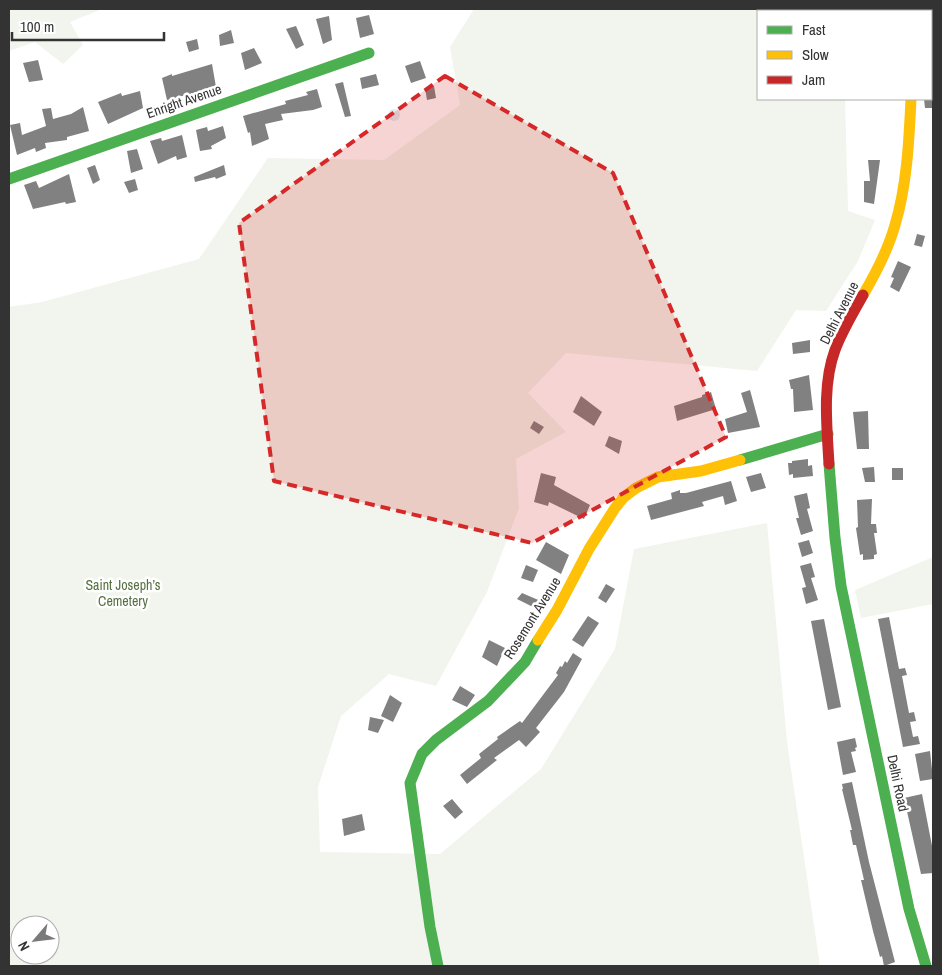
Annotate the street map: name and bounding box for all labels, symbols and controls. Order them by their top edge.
scale bar [12,10,165,42]
legend [757,10,932,100]
text: 100 m [20,16,54,37]
text: Fast [802,19,826,40]
text: Slow [802,44,829,65]
text: Jam [802,69,825,90]
street label: Enright Avenue [144,80,224,122]
street label: Delhi Avenue [816,279,862,347]
street label: Rosemont Avenue [500,574,564,662]
park label: Saint Joseph’s Cemetery [85,576,161,610]
street label: Delhi Road [883,753,913,813]
north arrow [10,915,60,965]
text: N [14,938,33,954]

